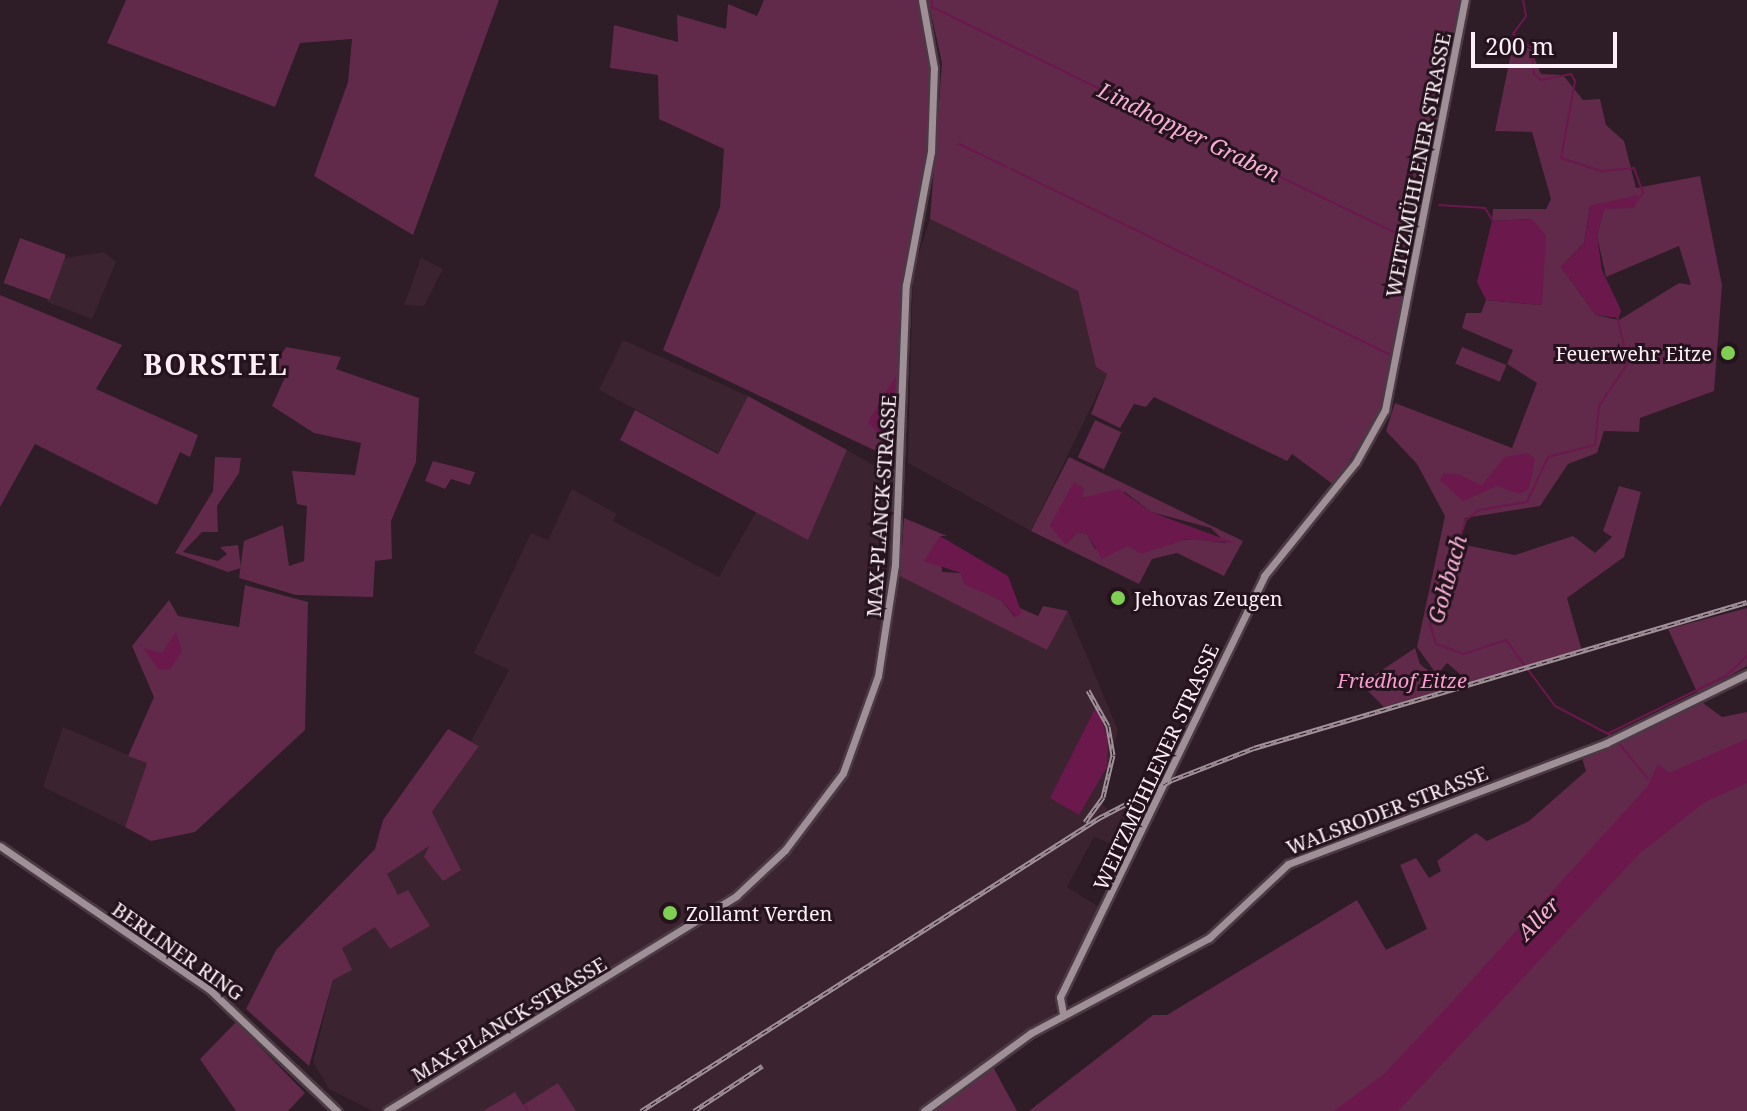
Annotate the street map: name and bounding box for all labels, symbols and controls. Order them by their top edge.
scale bar [1475,16,1621,66]
text: 200 m [1485,29,1554,62]
street label: WEITZMÜHLENER STRASSE [1381,31,1455,299]
water label: Lindhopper Graben [1094,77,1284,187]
place label: Feuerwehr Eitze [1555,341,1712,365]
marker: Feuerwehr Eitze [1719,344,1737,362]
district label: BORSTEL [143,347,289,381]
street label: MAX-PLANCK-STRASSE [861,394,901,618]
water label: Gohbach [1422,532,1472,626]
place label: Jehovas Zeugen [1134,586,1283,610]
marker: Jehovas Zeugen [1109,589,1127,607]
street label: WEITZMÜHLENER STRASSE [1088,640,1224,894]
park label: Friedhof Eitze [1337,668,1467,692]
street label: WALSRODER STRASSE [1283,760,1491,860]
water label: Aller [1511,891,1565,945]
street label: BERLINER RING [108,897,248,1005]
place label: Zollamt Verden [686,901,832,925]
marker: Zollamt Verden [661,904,679,922]
street label: MAX-PLANCK-STRASSE [407,951,611,1087]

